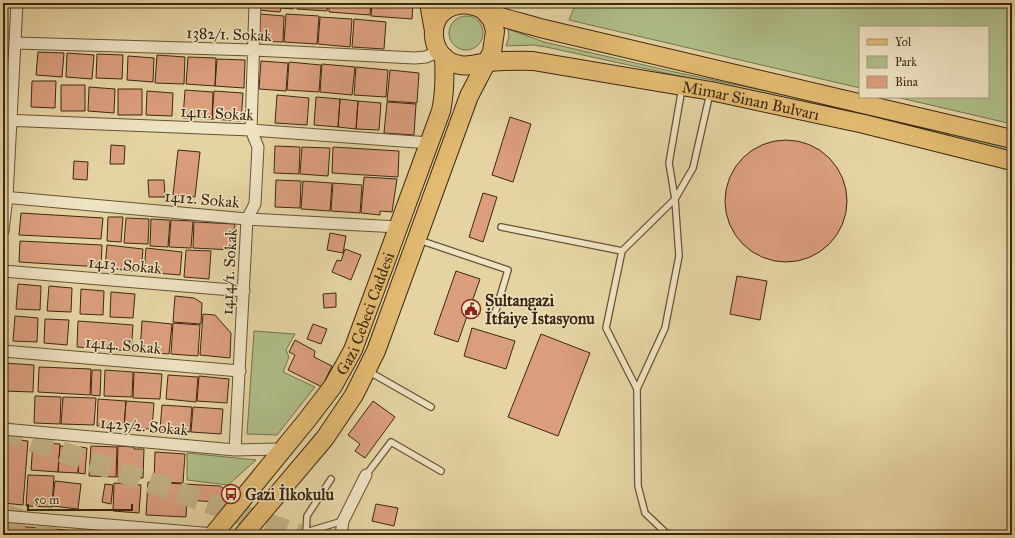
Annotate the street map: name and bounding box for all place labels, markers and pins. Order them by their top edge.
place label: Sultangazi İtfaiye İstasyonu [485,291,595,329]
public building icon: Sultangazi İtfaiye İstasyonu [460,298,482,320]
bus stop icon: Gazi İlkokulu [220,483,242,505]
place label: Gazi İlkokulu [245,483,334,504]

